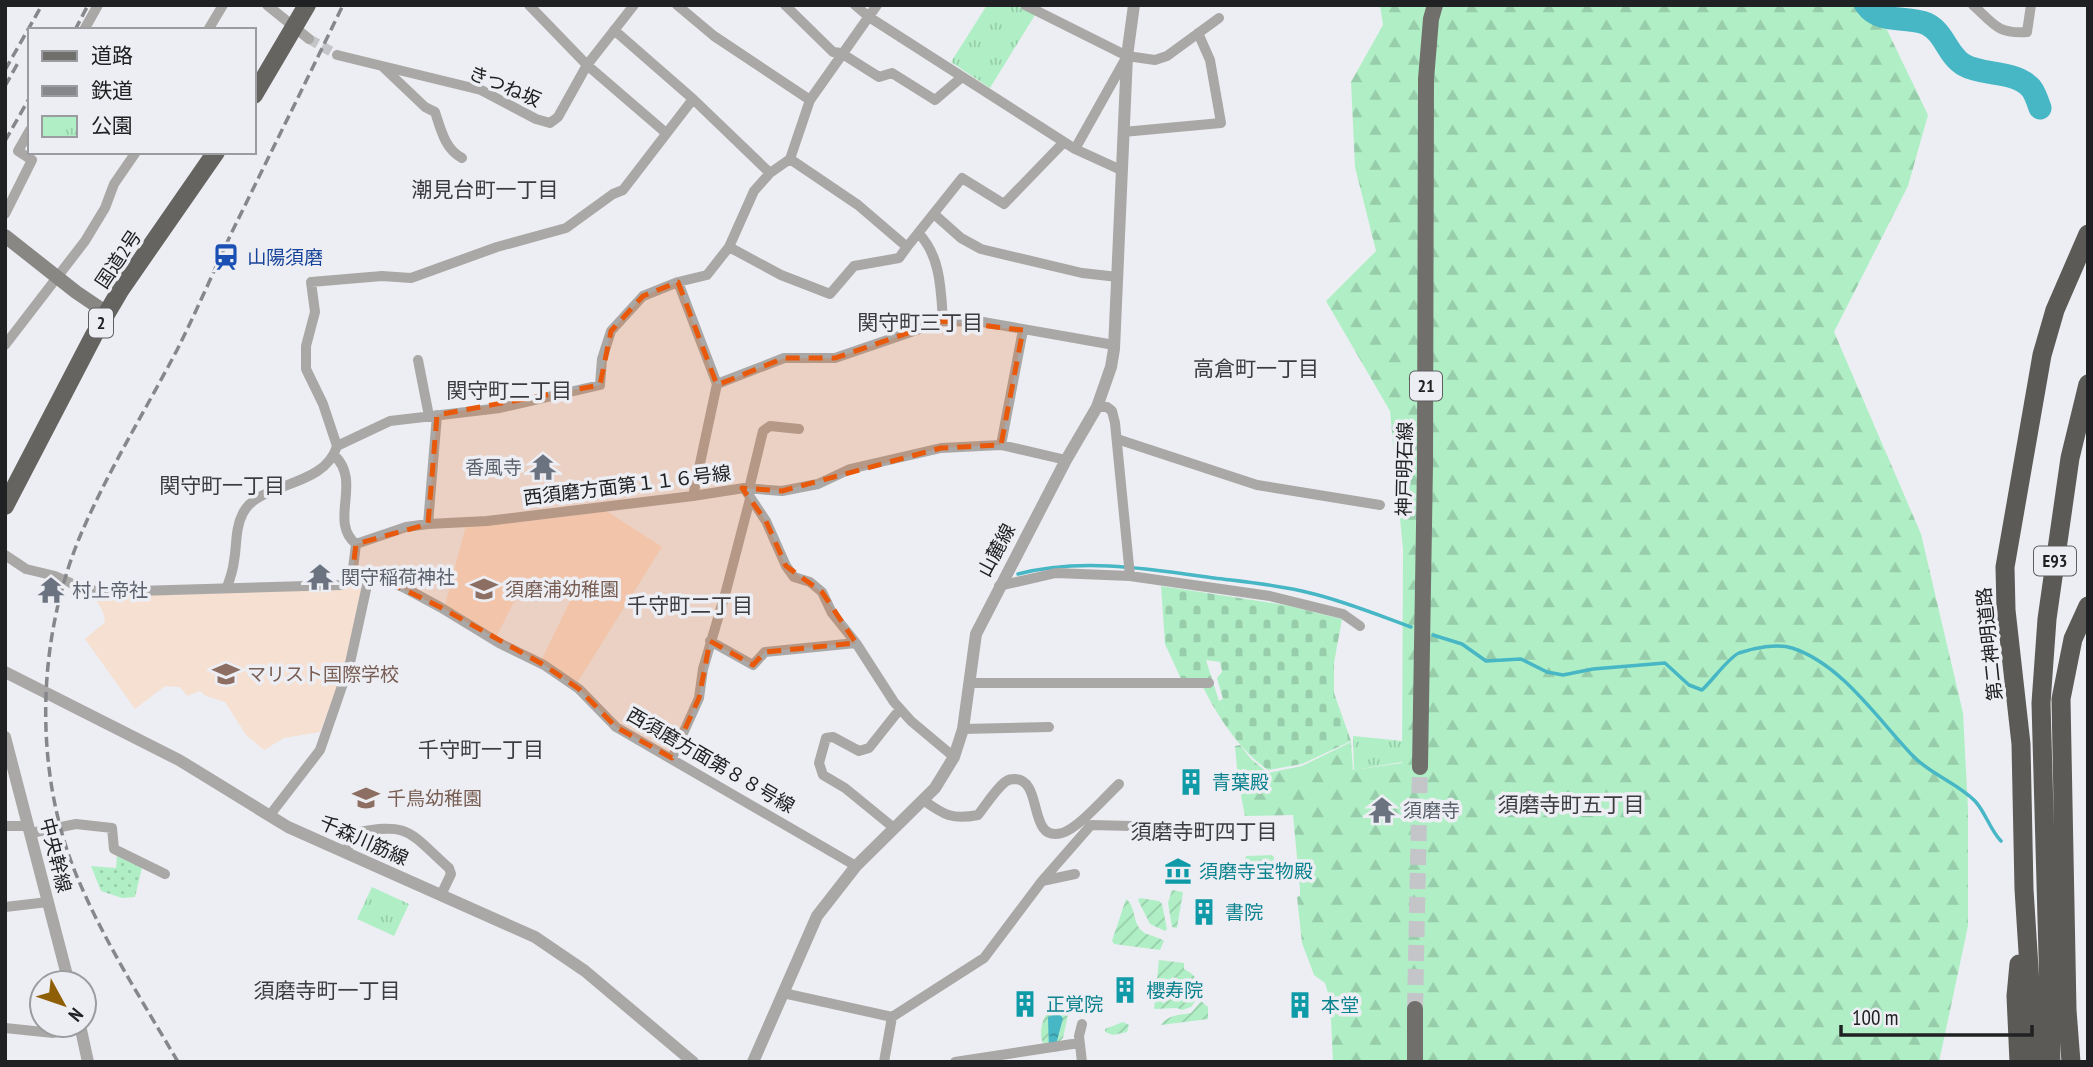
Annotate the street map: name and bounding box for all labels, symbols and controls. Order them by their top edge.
legend [28,28,256,154]
text: 道路 [91,42,133,69]
street label: きつね坂 [465,60,545,112]
text: 鉄道 [91,77,133,104]
text: 公園 [91,112,133,139]
district label: 潮見台町一丁目 [412,176,559,203]
street label: 国道2号 [90,225,146,293]
station icon: 山陽須磨 [211,242,241,272]
place label: 山陽須磨 [247,245,323,269]
road number: 2 [89,309,113,338]
district label: 関守町三丁目 [857,309,983,336]
district label: 高倉町一丁目 [1193,355,1319,382]
road number: 21 [1410,372,1442,400]
district label: 関守町二丁目 [446,377,572,404]
street label: 神戸明石線 [1391,421,1417,517]
temple icon: 香風寺 [528,452,558,482]
place label: 香風寺 [465,455,522,479]
street label: 西須磨方面第１１６号線 [522,460,732,510]
district label: 関守町一丁目 [159,472,285,499]
street label: 山麓線 [972,519,1020,581]
road number: E93 [2034,546,2076,576]
temple icon: 関守稲荷神社 [305,562,335,592]
place label: 関守稲荷神社 [341,565,455,589]
school or university icon: 須磨浦幼稚園 [469,574,499,604]
temple icon: 村上帝社 [36,575,66,605]
place label: 須磨浦幼稚園 [505,577,619,601]
place label: 村上帝社 [72,578,148,602]
street label: 第二神明道路 [1971,586,2007,702]
district label: 千守町二丁目 [627,592,753,619]
school or university icon: マリスト国際学校 [211,659,241,689]
place label: マリスト国際学校 [247,662,399,686]
street label: 西須磨方面第８８号線 [623,702,799,818]
district label: 千守町一丁目 [418,736,544,763]
building icon: 青葉殿 [1176,767,1206,797]
place label: 青葉殿 [1212,770,1269,794]
school or university icon: 千鳥幼稚園 [351,783,381,813]
place label: 千鳥幼稚園 [387,786,482,810]
district label: 須磨寺町五丁目 [1498,791,1645,818]
temple icon: 須磨寺 [1367,795,1397,825]
place label: 須磨寺 [1403,798,1460,822]
street label: 千森川筋線 [316,810,412,870]
street label: 中央幹線 [35,815,77,895]
district label: 須磨寺町四丁目 [1131,818,1278,845]
museum icon: 須磨寺宝物殿 [1163,856,1193,886]
place label: 須磨寺宝物殿 [1199,859,1313,883]
building icon: 書院 [1189,897,1219,927]
place label: 書院 [1225,900,1263,924]
north arrow [28,969,98,1039]
building icon: 櫻寿院 [1110,975,1140,1005]
district label: 須磨寺町一丁目 [254,977,401,1004]
place label: 櫻寿院 [1146,978,1203,1002]
building icon: 正覚院 [1010,989,1040,1019]
building icon: 本堂 [1285,990,1315,1020]
place label: 正覚院 [1046,992,1103,1016]
place label: 本堂 [1321,993,1359,1017]
scale bar [1841,993,2032,1038]
text: N [64,1003,89,1027]
text: 100 m [1852,1004,1898,1031]

